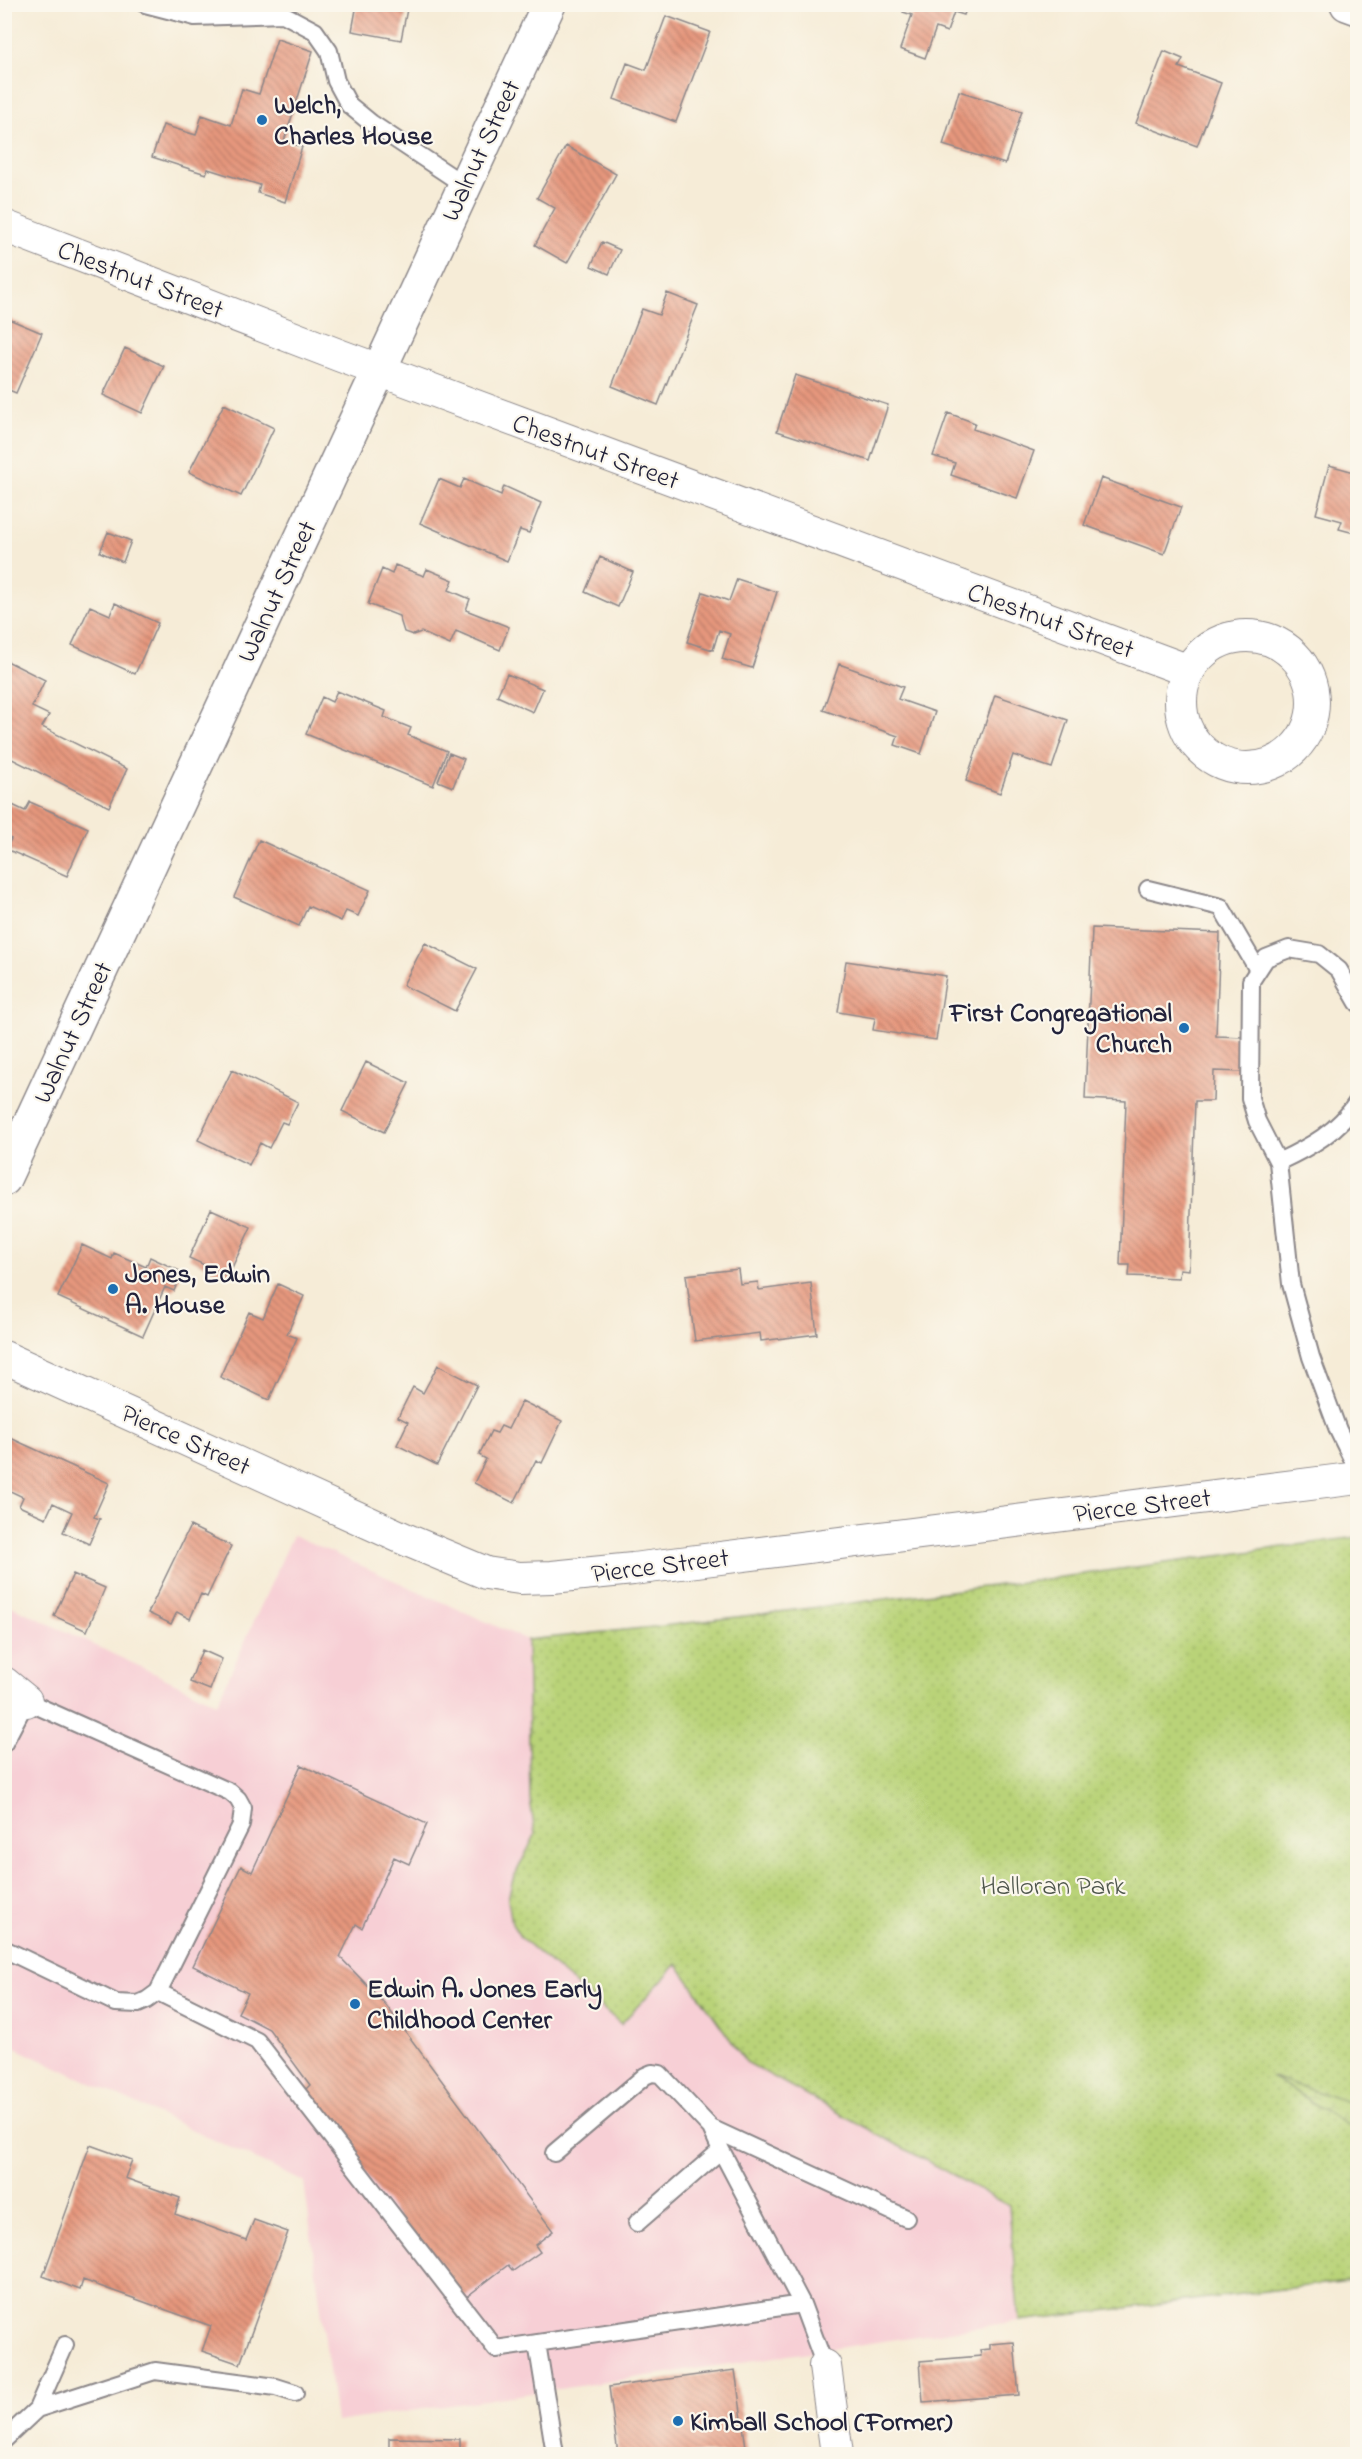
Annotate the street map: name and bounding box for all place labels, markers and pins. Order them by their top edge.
place label: Welch, Charles House [274,87,434,157]
marker: Welch, Charles House [255,113,269,127]
place label: First Congregational Church [948,995,1172,1065]
marker: First Congregational Church [1177,1021,1191,1035]
place label: Jones, Edwin A. House [125,1256,270,1326]
marker: Jones, Edwin A. House [106,1282,120,1296]
place label: Edwin A. Jones Early Childhood Center [367,1971,602,2041]
marker: Edwin A. Jones Early Childhood Center [348,1997,362,2011]
place label: Kimball School (Former) [690,2404,953,2443]
marker: Kimball School (Former) [671,2414,685,2428]

